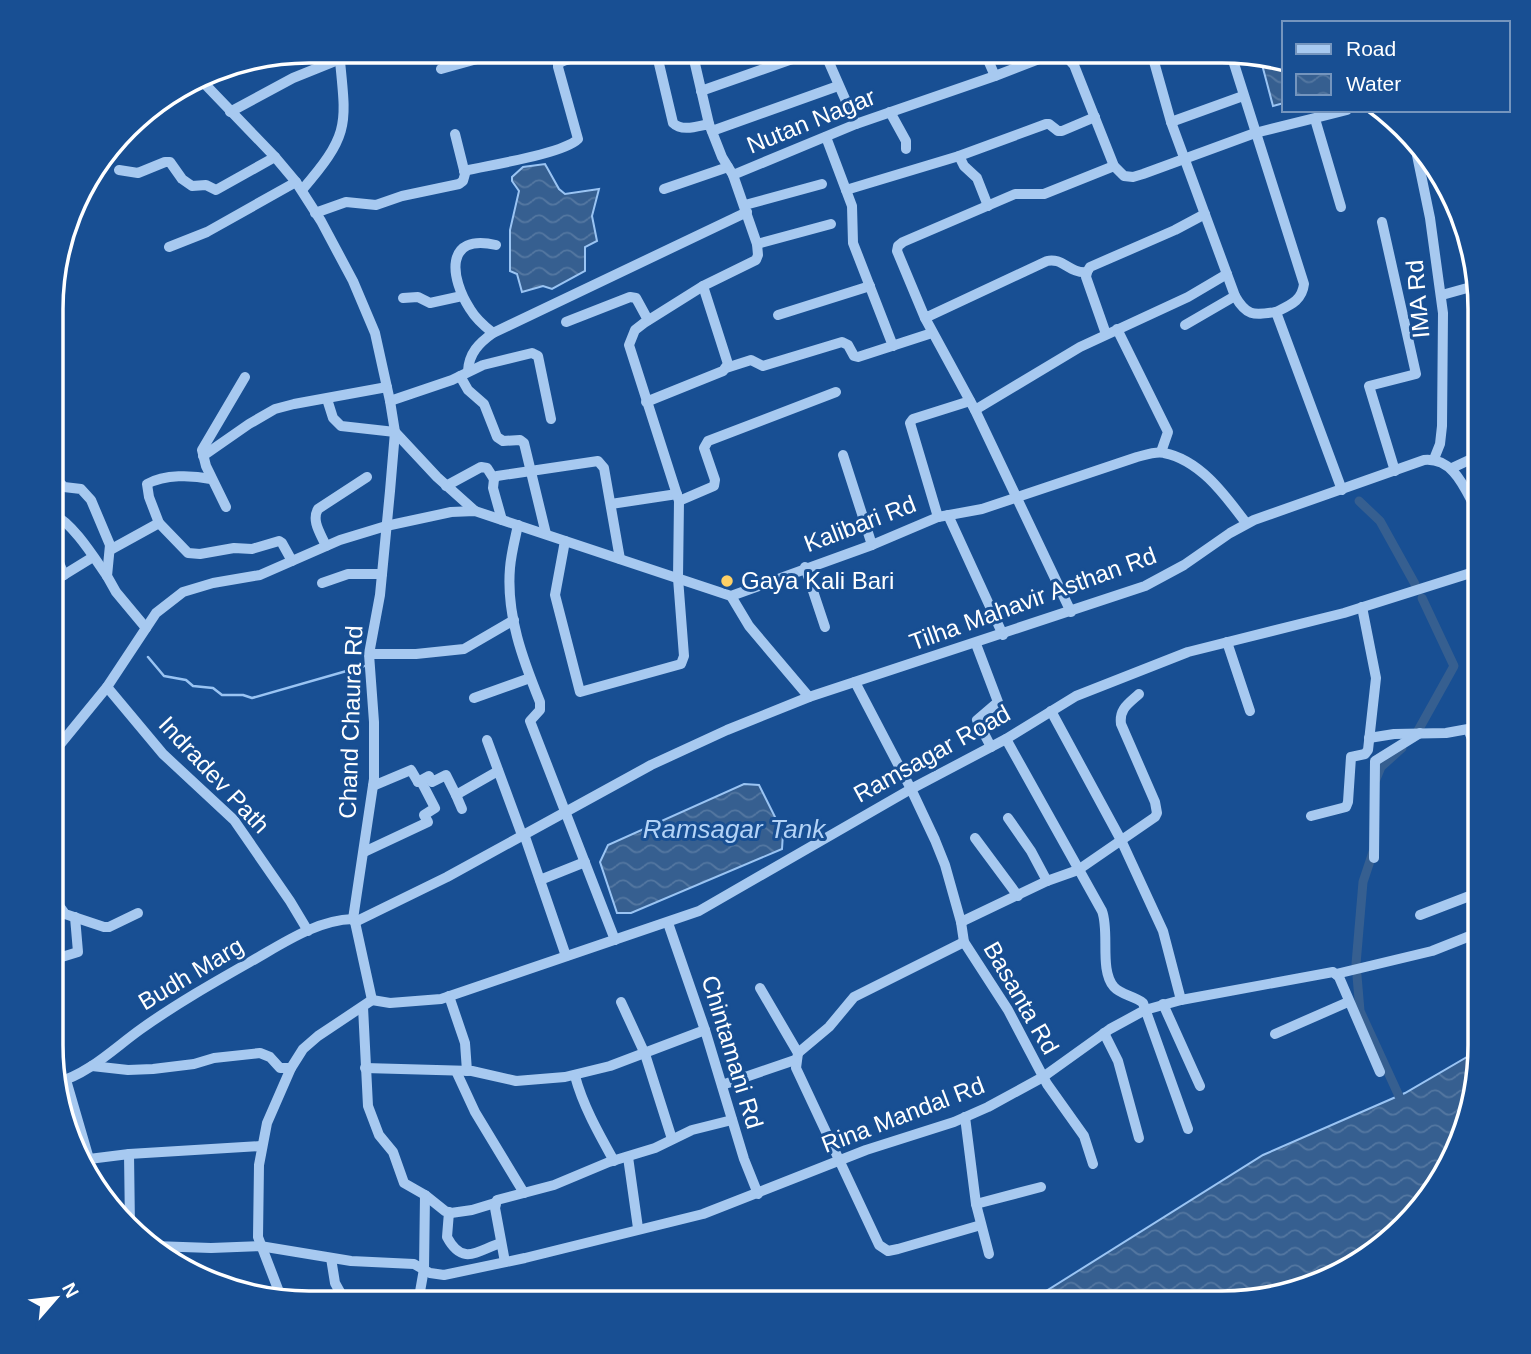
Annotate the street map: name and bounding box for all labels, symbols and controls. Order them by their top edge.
legend [1282,21,1510,112]
text: Road [1346,37,1396,60]
text: Water [1346,72,1401,95]
street label: Nutan Nagar [743,83,879,159]
street label: IMA Rd [1401,259,1434,339]
street label: Kalibari Rd [800,490,919,557]
street label: Tilha Mahavir Asthan Rd [906,541,1160,656]
place label: Gaya Kali Bari [741,567,894,594]
marker: Gaya Kali Bari [719,573,735,589]
street label: Chand Chaura Rd [334,625,367,819]
street label: Ramsagar Road [849,699,1015,808]
street label: Indradev Path [154,711,275,839]
water label: Ramsagar Tank [643,814,827,844]
street label: Budh Marg [133,932,248,1015]
street label: Basanta Rd [978,937,1064,1059]
street label: Chintamani Rd [696,972,769,1132]
street label: Rina Mandal Rd [818,1071,988,1158]
north arrow [21,1263,91,1333]
text: N [58,1279,83,1301]

